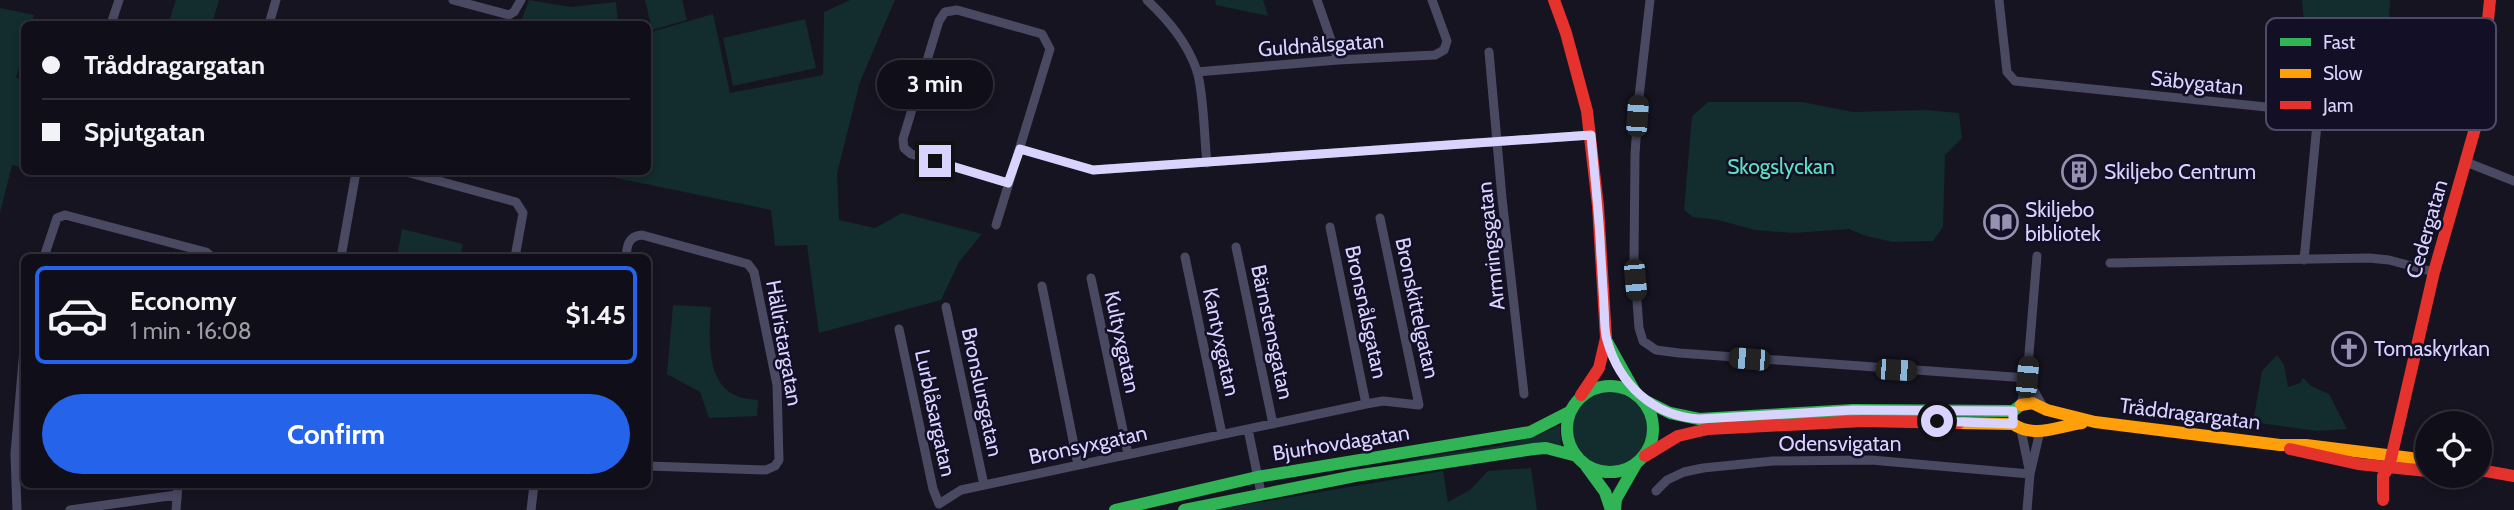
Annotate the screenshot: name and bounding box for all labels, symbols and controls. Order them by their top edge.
legend [2266,18,2496,130]
street label: Guldnålsgatan [1257,28,1385,61]
text: Fast [2323,31,2356,54]
text: Tråddragargatan [84,49,265,81]
callout: 3 min [877,60,993,108]
text: Slow [2323,62,2363,85]
street label: Säbygatan [2149,65,2245,100]
text: 3 min [907,70,963,98]
car [1626,94,1649,138]
text: Jam [2322,94,2353,117]
text: Spjutgatan [84,116,205,148]
route end [919,145,951,177]
building icon: Skiljebo Centrum [2060,153,2098,191]
park label: Skogslyckan [1727,154,1835,179]
place label: Skiljebo Centrum [2104,159,2256,185]
street label: Cedergatan [2401,177,2453,281]
street label: Armringsgatan [1471,180,1510,312]
place label: Skiljebo bibliotek [2025,197,2101,246]
library icon: Skiljebo bibliotek [1982,203,2020,241]
street label: Bronskittelgatan [1390,235,1445,381]
street label: Bronsnålsgatan [1340,243,1393,381]
car [1623,258,1648,302]
street label: Bärnstensgatan [1246,262,1299,402]
street label: Hällristargatan [761,278,808,408]
icon: car [46,284,109,347]
text: Economy [130,285,236,317]
street label: Kantyxgatan [1198,285,1245,398]
street label: Kultyxgatan [1099,288,1146,395]
text: $1.45 [565,299,626,331]
text: 1 min · 16:08 [130,317,252,345]
street label: Bronslursgatan [957,325,1008,459]
church icon: Tomaskyrkan [2330,330,2368,368]
place label: Tomaskyrkan [2374,336,2490,361]
street label: Lurblåsargatan [910,347,961,479]
car [1728,347,1771,371]
car [2015,355,2040,399]
car [1875,358,1918,382]
street label: Tråddragargatan [2118,392,2262,435]
button: Confirm [42,394,630,474]
route start [1921,405,1953,437]
map controls [2415,411,2492,488]
button: locate [2415,411,2492,488]
street label: Bjurhovdagatan [1271,419,1411,467]
street label: Bronsyxgatan [1026,420,1149,469]
street label: Odensvigatan [1779,431,1901,456]

